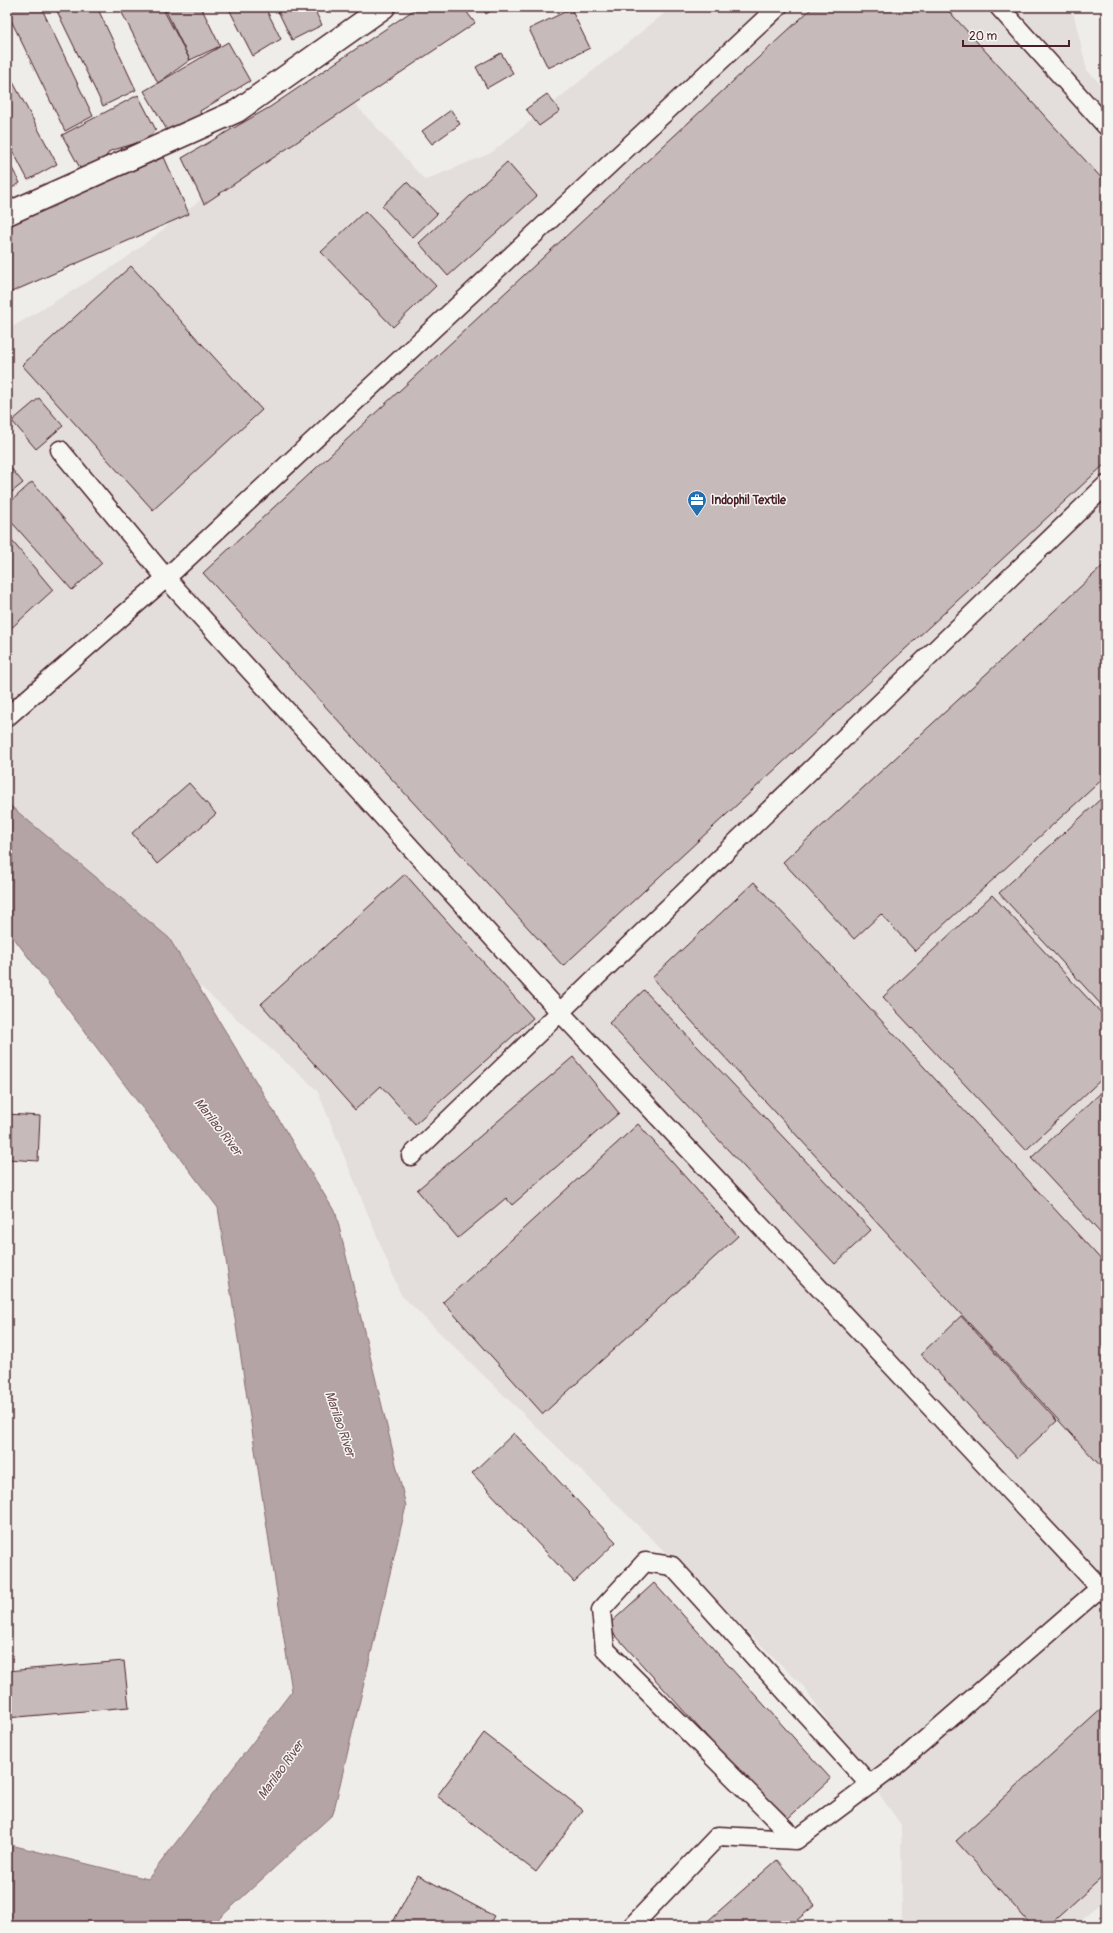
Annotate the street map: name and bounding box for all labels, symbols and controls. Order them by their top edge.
scale bar [963,22,1069,48]
text: 20 m [969,29,998,44]
office icon: Indophil Textile [686,489,708,517]
place label: Indophil Textile [711,493,787,508]
water label: Marilao River [191,1095,247,1161]
water label: Marilao River [321,1389,359,1461]
water label: Marilao River [254,1736,309,1802]

